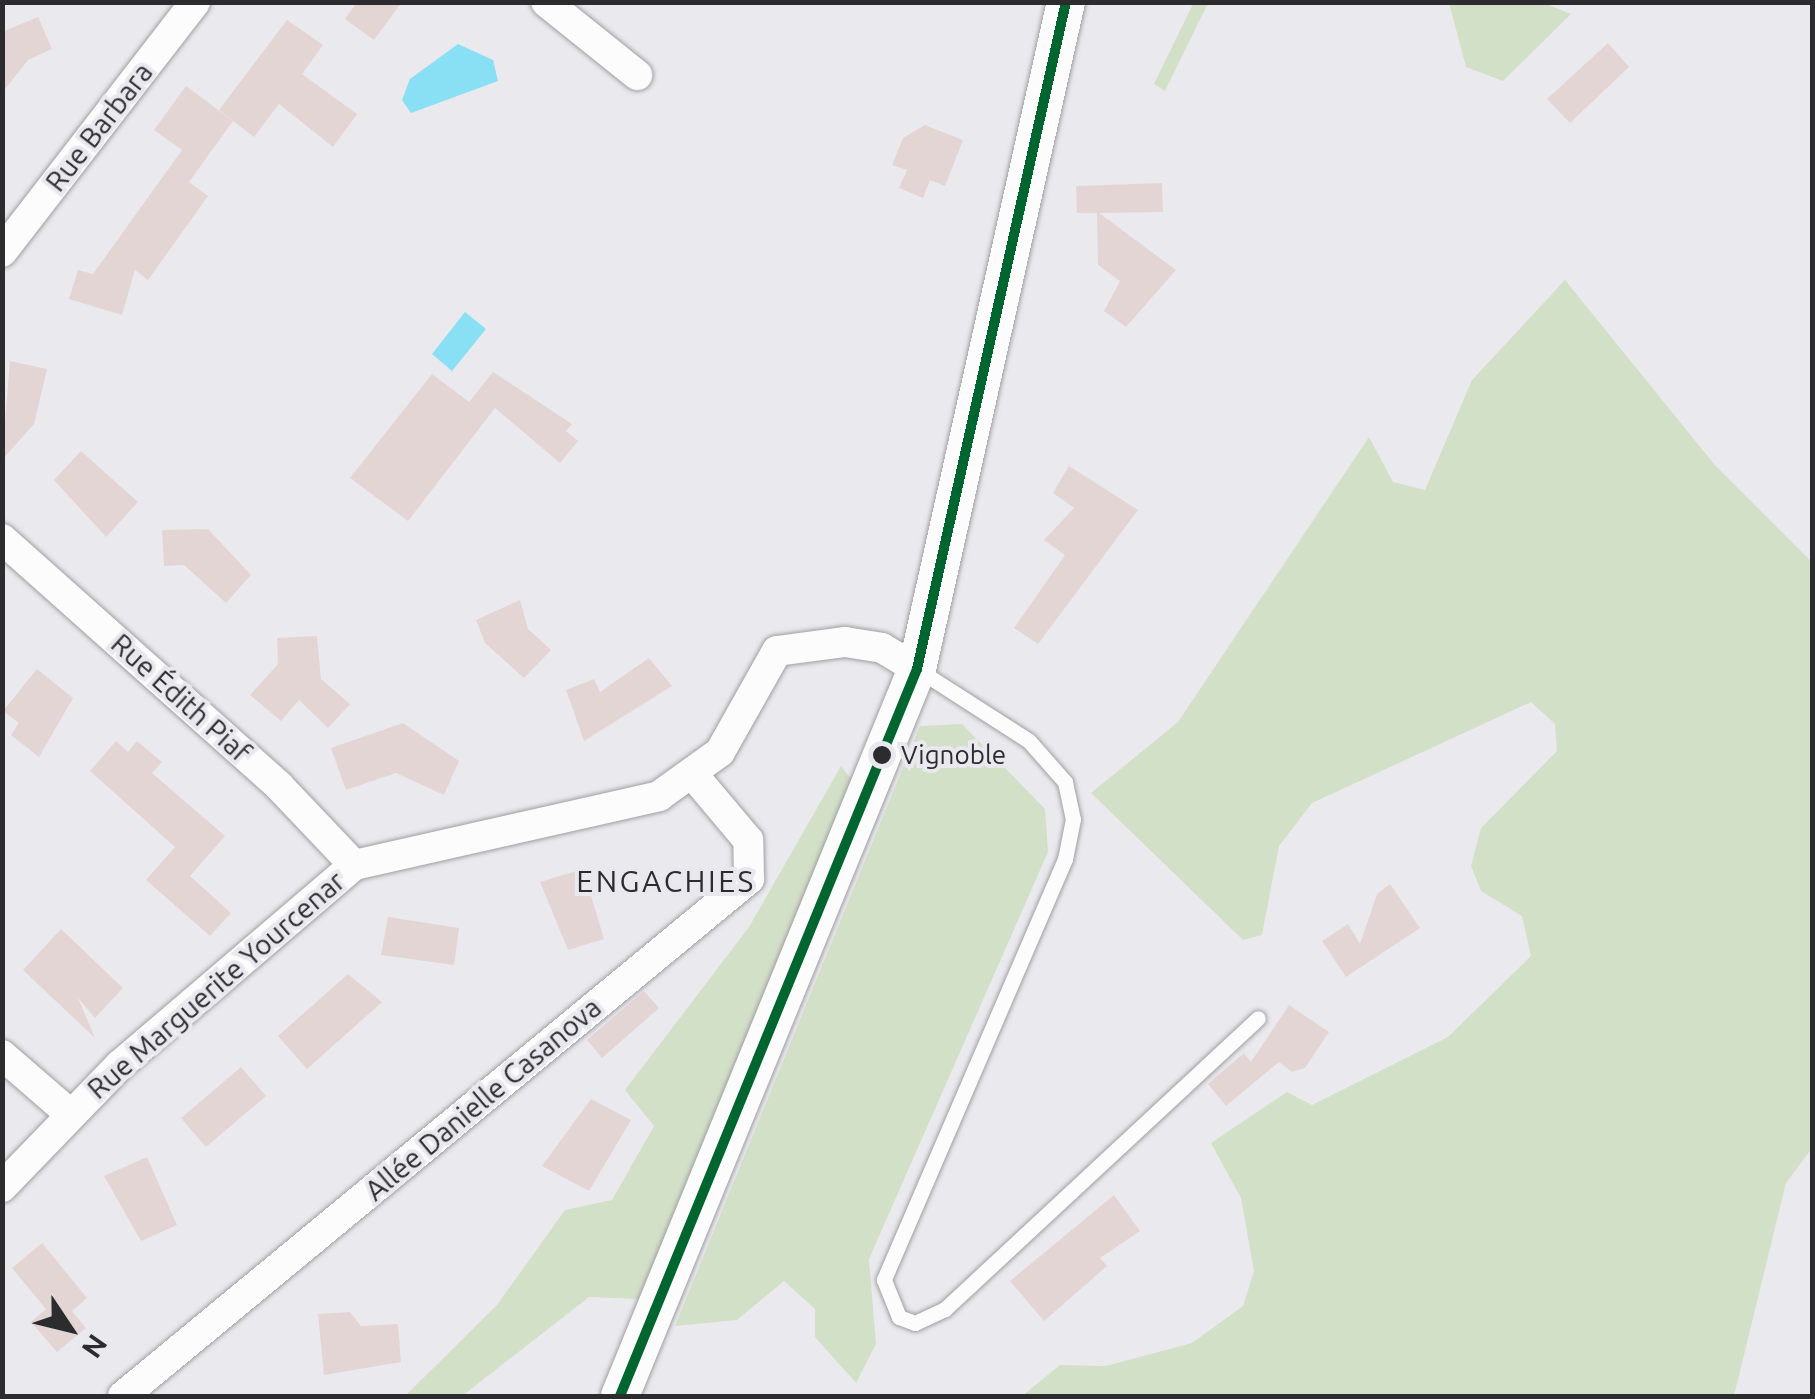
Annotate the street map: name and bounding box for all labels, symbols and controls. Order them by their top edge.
street label: Rue Barbara [38,56,160,198]
street label: Rue Édith Piaf [104,627,258,769]
place label: Vignoble [901,739,1006,771]
marker: Vignoble [872,745,892,765]
district label: ENGACHIES [576,863,756,899]
street label: Rue Marguerite Yourcenar [81,864,351,1106]
street label: Allée Danielle Casanova [358,990,608,1208]
north arrow [20,1279,120,1379]
text: N [76,1329,114,1364]

